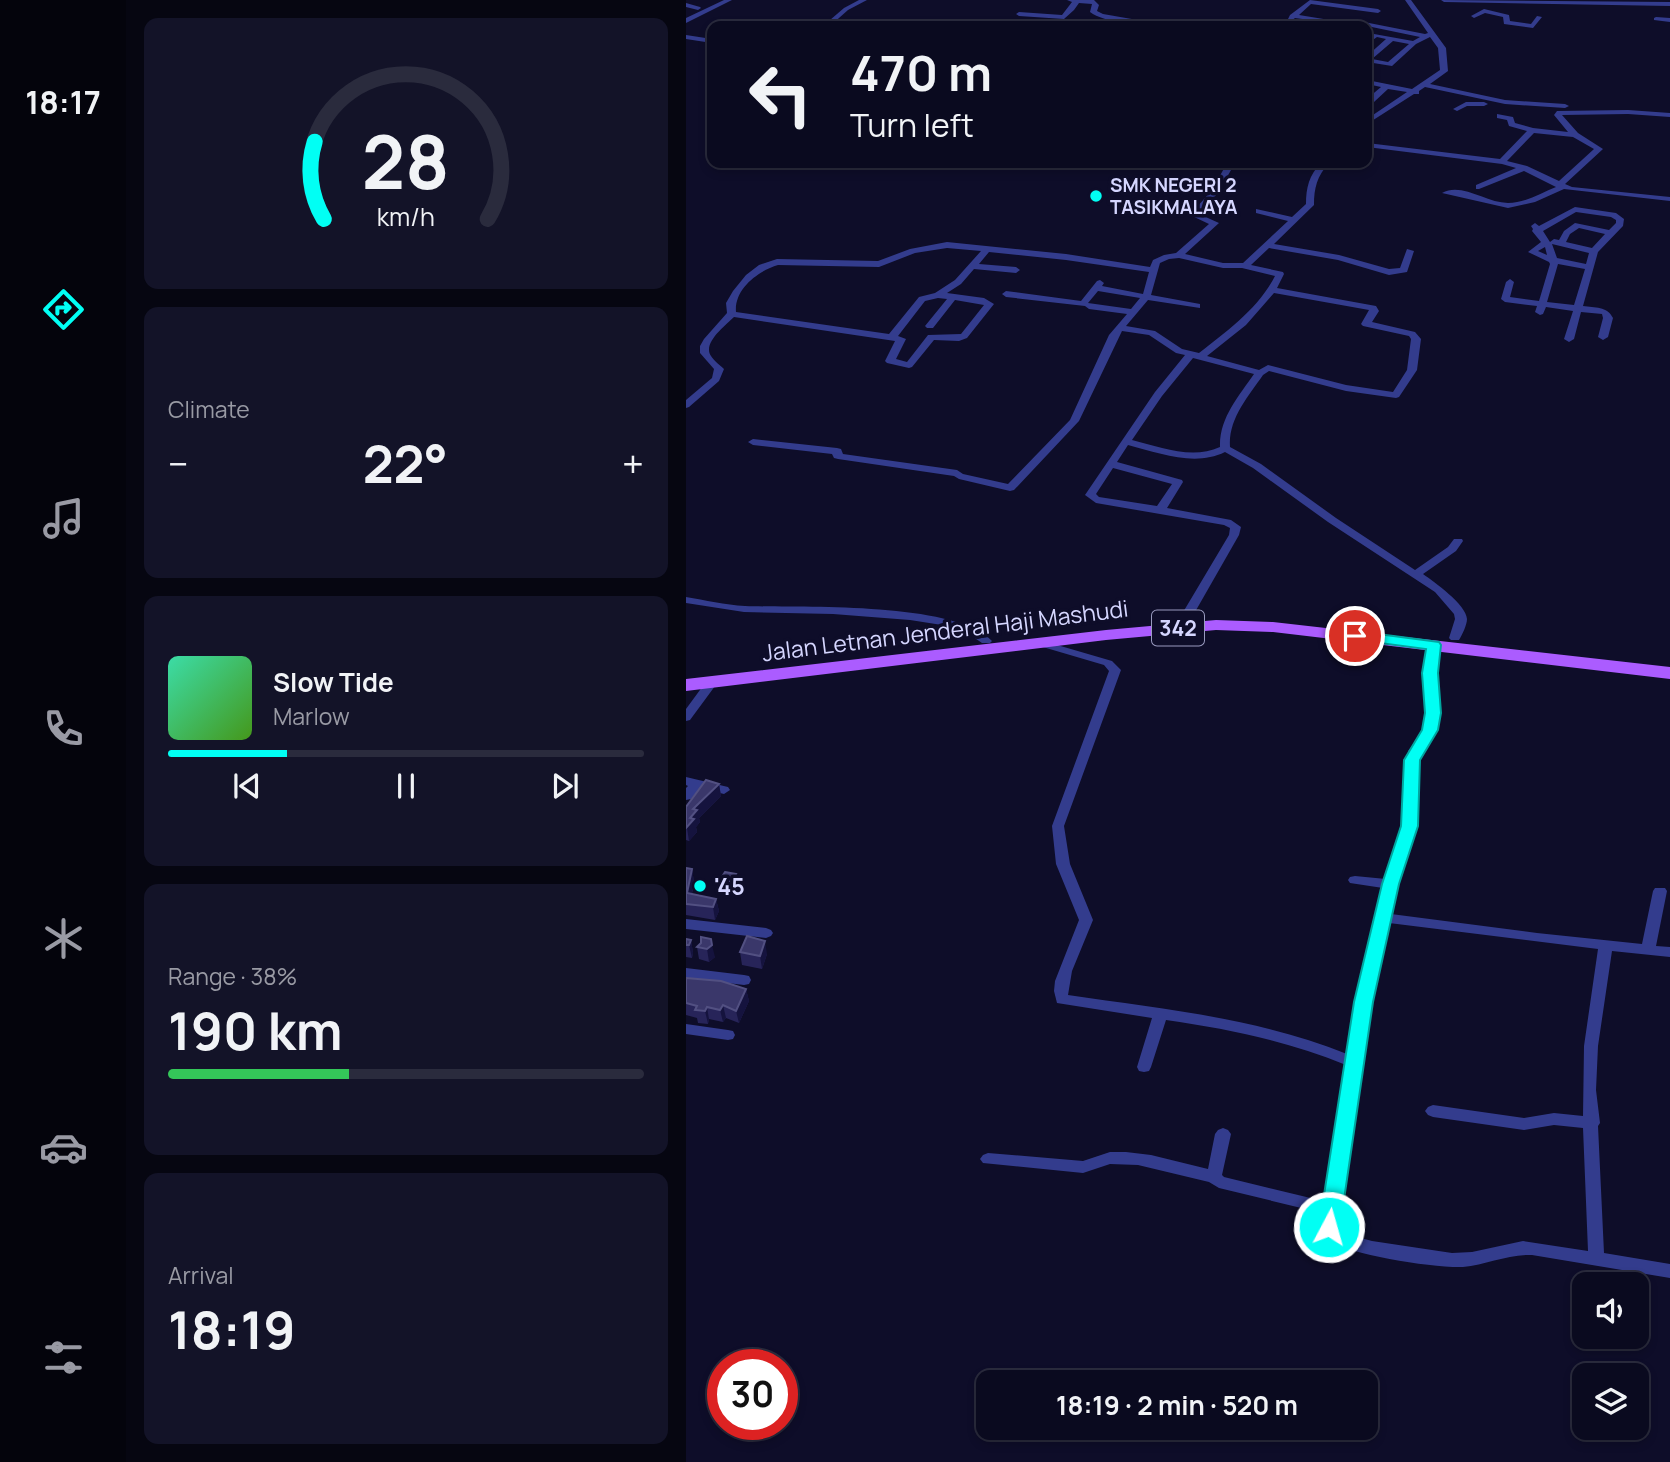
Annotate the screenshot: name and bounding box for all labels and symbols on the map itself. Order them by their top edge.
place label: SMK NEGERI 2 TASIKMALAYA [1110,172,1238,220]
marker: SMK NEGERI 2 TASIKMALAYA [1088,188,1104,204]
street label: Jalan Letnan Jenderal Haji Mashudi [760,592,1130,668]
pin [1325,606,1385,666]
road number: 342 [1152,610,1204,646]
place label: '45 [714,870,745,902]
marker: '45 [692,878,708,894]
position arrow [1292,1190,1366,1264]
speed limit sign: 30 [707,1349,798,1440]

